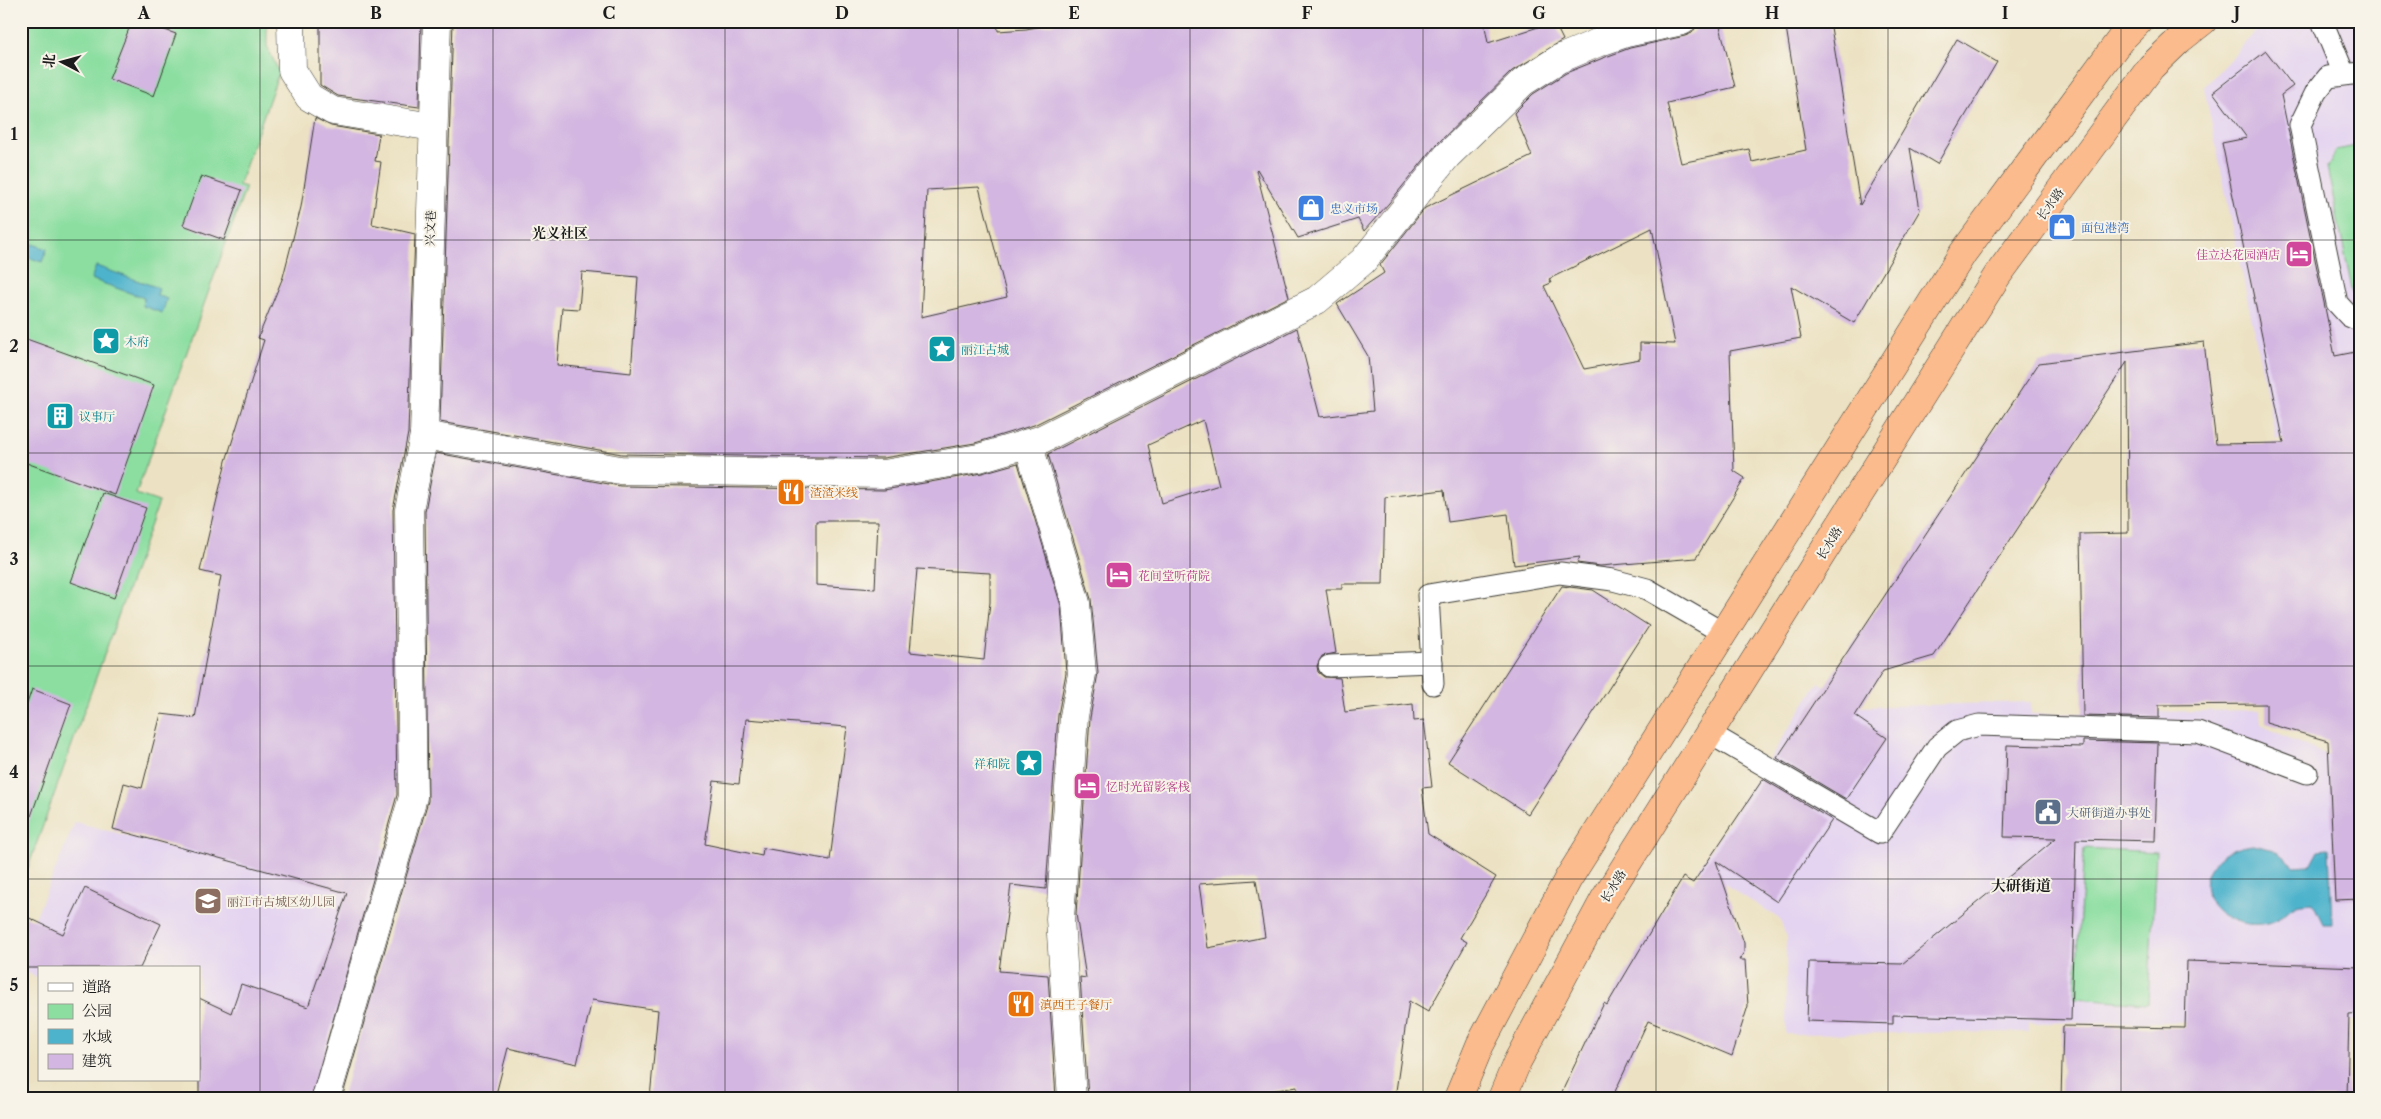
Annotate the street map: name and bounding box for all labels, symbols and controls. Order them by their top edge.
text: A [137,3,151,23]
text: B [370,3,382,23]
text: C [603,3,615,23]
text: D [835,3,849,23]
text: E [1068,3,1080,23]
text: F [1302,3,1313,23]
text: G [1532,3,1546,23]
text: H [1765,3,1779,23]
text: I [2002,3,2009,23]
text: J [2231,3,2240,23]
north arrow [38,38,88,88]
text: 北 [39,53,59,69]
text: 1 [10,124,18,144]
street label: 长水路 [2033,185,2067,223]
shop icon: 忠义市场 [1296,193,1326,223]
place label: 忠义市场 [1330,201,1378,216]
street label: 兴文巷 [422,210,438,246]
shop icon: 面包港湾 [2047,212,2077,242]
place label: 面包港湾 [2081,220,2129,235]
district label: 光义社区 [532,224,588,242]
hotel icon: 佳立达花园酒店 [2284,239,2314,269]
place label: 佳立达花园酒店 [2196,247,2280,262]
place icon: 木府 [91,326,121,356]
place label: 木府 [125,334,149,349]
place icon: 丽江古城 [927,334,957,364]
text: 2 [9,336,19,356]
place label: 丽江古城 [961,342,1009,357]
building icon: 议事厅 [45,401,75,431]
place label: 议事厅 [79,409,115,424]
restaurant icon: 渣渣米线 [776,477,806,507]
place label: 渣渣米线 [810,485,858,500]
street label: 长水路 [1813,524,1845,562]
text: 3 [9,549,19,569]
hotel icon: 花间堂听荷院 [1104,560,1134,590]
place label: 花间堂听荷院 [1138,568,1210,583]
place icon: 祥和院 [1014,748,1044,778]
place label: 祥和院 [974,756,1010,771]
text: 4 [9,762,19,782]
hotel icon: 忆时光留影客栈 [1072,771,1102,801]
place label: 忆时光留影客栈 [1106,779,1190,794]
public building icon: 大研街道办事处 [2033,797,2063,827]
place label: 大研街道办事处 [2067,805,2151,820]
street label: 长水路 [1597,867,1629,905]
district label: 大研街道 [1991,876,2051,895]
school or university icon: 丽江市古城区幼儿园 [193,886,223,916]
place label: 丽江市古城区幼儿园 [227,894,335,909]
legend [38,966,200,1082]
text: 5 [10,975,19,995]
text: 道路 [82,977,112,996]
restaurant icon: 滇西王子餐厅 [1006,989,1036,1019]
place label: 滇西王子餐厅 [1040,997,1112,1012]
text: 公园 [82,1001,112,1020]
text: 水域 [82,1027,112,1046]
text: 建筑 [82,1051,112,1070]

